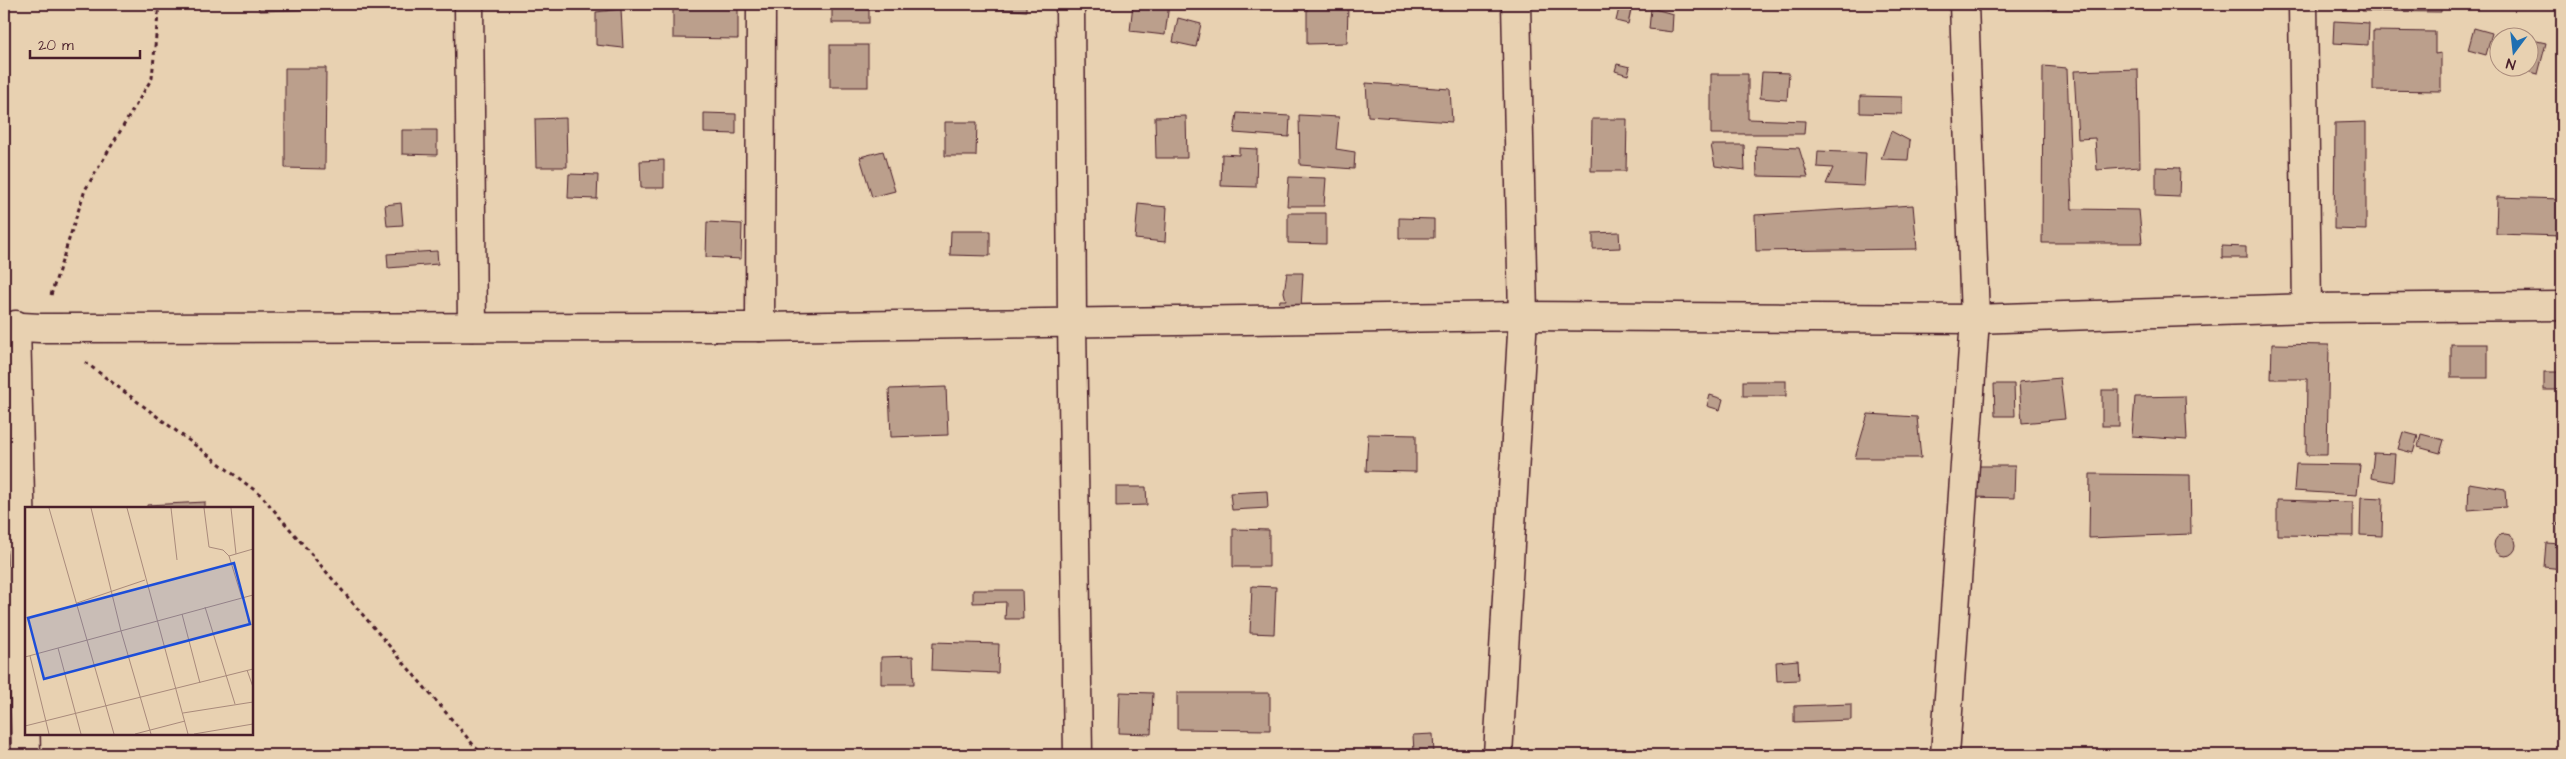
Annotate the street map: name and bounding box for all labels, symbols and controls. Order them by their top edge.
scale bar [30,28,140,60]
north arrow [2488,28,2538,78]
text: 20 m [38,35,74,56]
text: N [2504,53,2518,74]
inset map [25,507,252,734]

